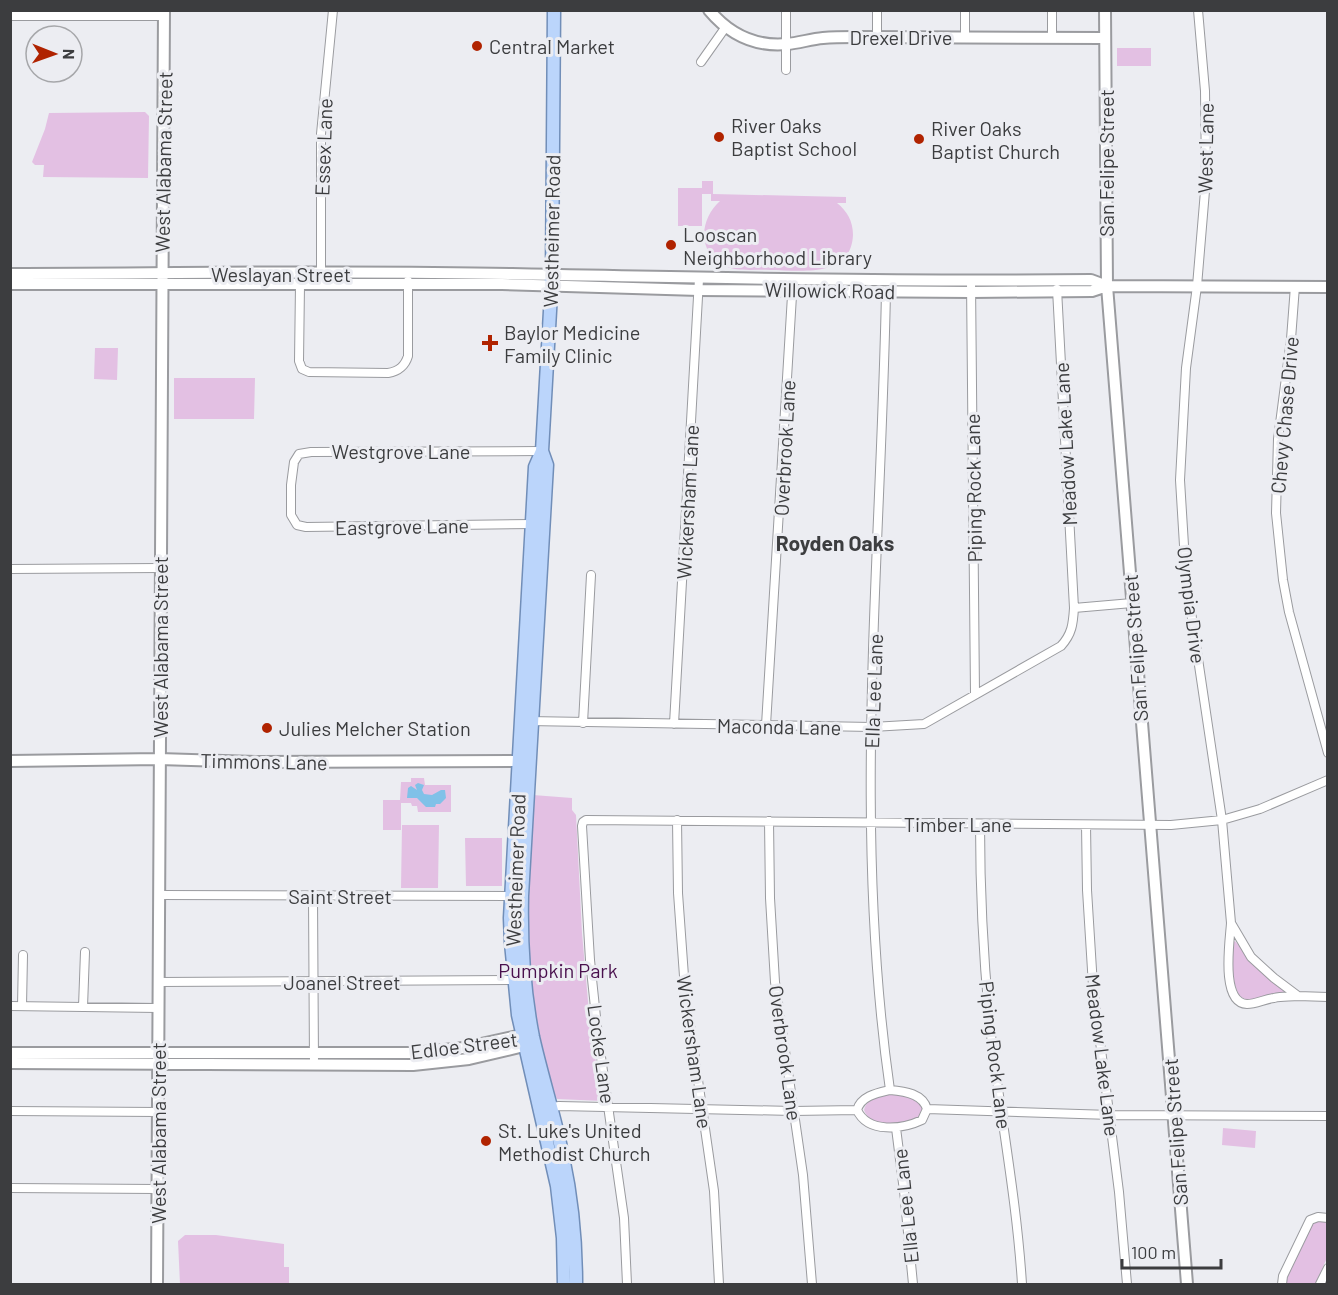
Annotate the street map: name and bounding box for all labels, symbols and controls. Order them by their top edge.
north arrow [24,24,84,84]
street label: Drexel Drive [850,25,952,49]
place label: Central Market [489,34,615,58]
marker: Central Market [470,39,484,53]
text: N [60,49,79,60]
street label: West Alabama Street [149,71,177,253]
street label: San Felipe Street [1094,89,1118,237]
street label: Essex Lane [309,98,337,196]
street label: West Lane [1192,102,1218,194]
place label: River Oaks Baptist School [731,113,857,160]
place label: River Oaks Baptist Church [931,116,1060,163]
marker: River Oaks Baptist School [712,130,726,144]
marker: River Oaks Baptist Church [912,132,926,146]
street label: Westheimer Road [538,154,564,308]
place label: Looscan Neighborhood Library [683,222,872,269]
marker: Looscan Neighborhood Library [664,238,678,252]
street label: Weslayan Street [211,262,351,286]
street label: Willowick Road [765,277,895,303]
place label: Baylor Medicine Family Clinic [504,320,640,367]
marker: Baylor Medicine Family Clinic [481,334,499,352]
street label: Chevy Chase Drive [1265,335,1303,495]
street label: Meadow Lake Lane [1049,362,1081,526]
street label: Overbrook Lane [768,379,800,517]
street label: Piping Rock Lane [960,413,986,563]
street label: Wickersham Lane [671,424,703,580]
street label: Westgrove Lane [332,439,470,463]
street label: Eastgrove Lane [335,513,469,539]
district label: Royden Oaks [776,530,894,555]
street label: Olympia Drive [1173,545,1211,665]
street label: West Alabama Street [148,556,172,738]
street label: San Felipe Street [1118,573,1152,723]
street label: Ella Lee Lane [859,633,887,749]
street label: Maconda Lane [717,713,841,739]
place label: Julies Melcher Station [279,716,471,740]
marker: Julies Melcher Station [260,721,274,735]
street label: Timmons Lane [200,748,328,774]
street label: Westheimer Road [500,793,530,947]
street label: Timber Lane [904,812,1012,836]
street label: Saint Street [288,884,392,908]
park label: Pumpkin Park [498,958,618,982]
street label: Joanel Street [283,970,401,994]
street label: Meadow Lake Lane [1081,972,1125,1138]
street label: Wickersham Lane [672,974,718,1130]
street label: Piping Rock Lane [975,980,1017,1130]
street label: Overbrook Lane [765,984,807,1122]
street label: Locke Lane [583,1003,621,1105]
street label: Edloe Street [409,1027,519,1063]
street label: West Alabama Street [146,1042,170,1224]
street label: San Felipe Street [1158,1057,1192,1207]
place label: St. Luke's United Methodist Church [498,1118,651,1165]
marker: St. Luke's United Methodist Church [479,1134,493,1148]
street label: Ella Lee Lane [887,1148,923,1264]
scale bar [1122,1232,1221,1270]
text: 100 m [1131,1241,1176,1263]

